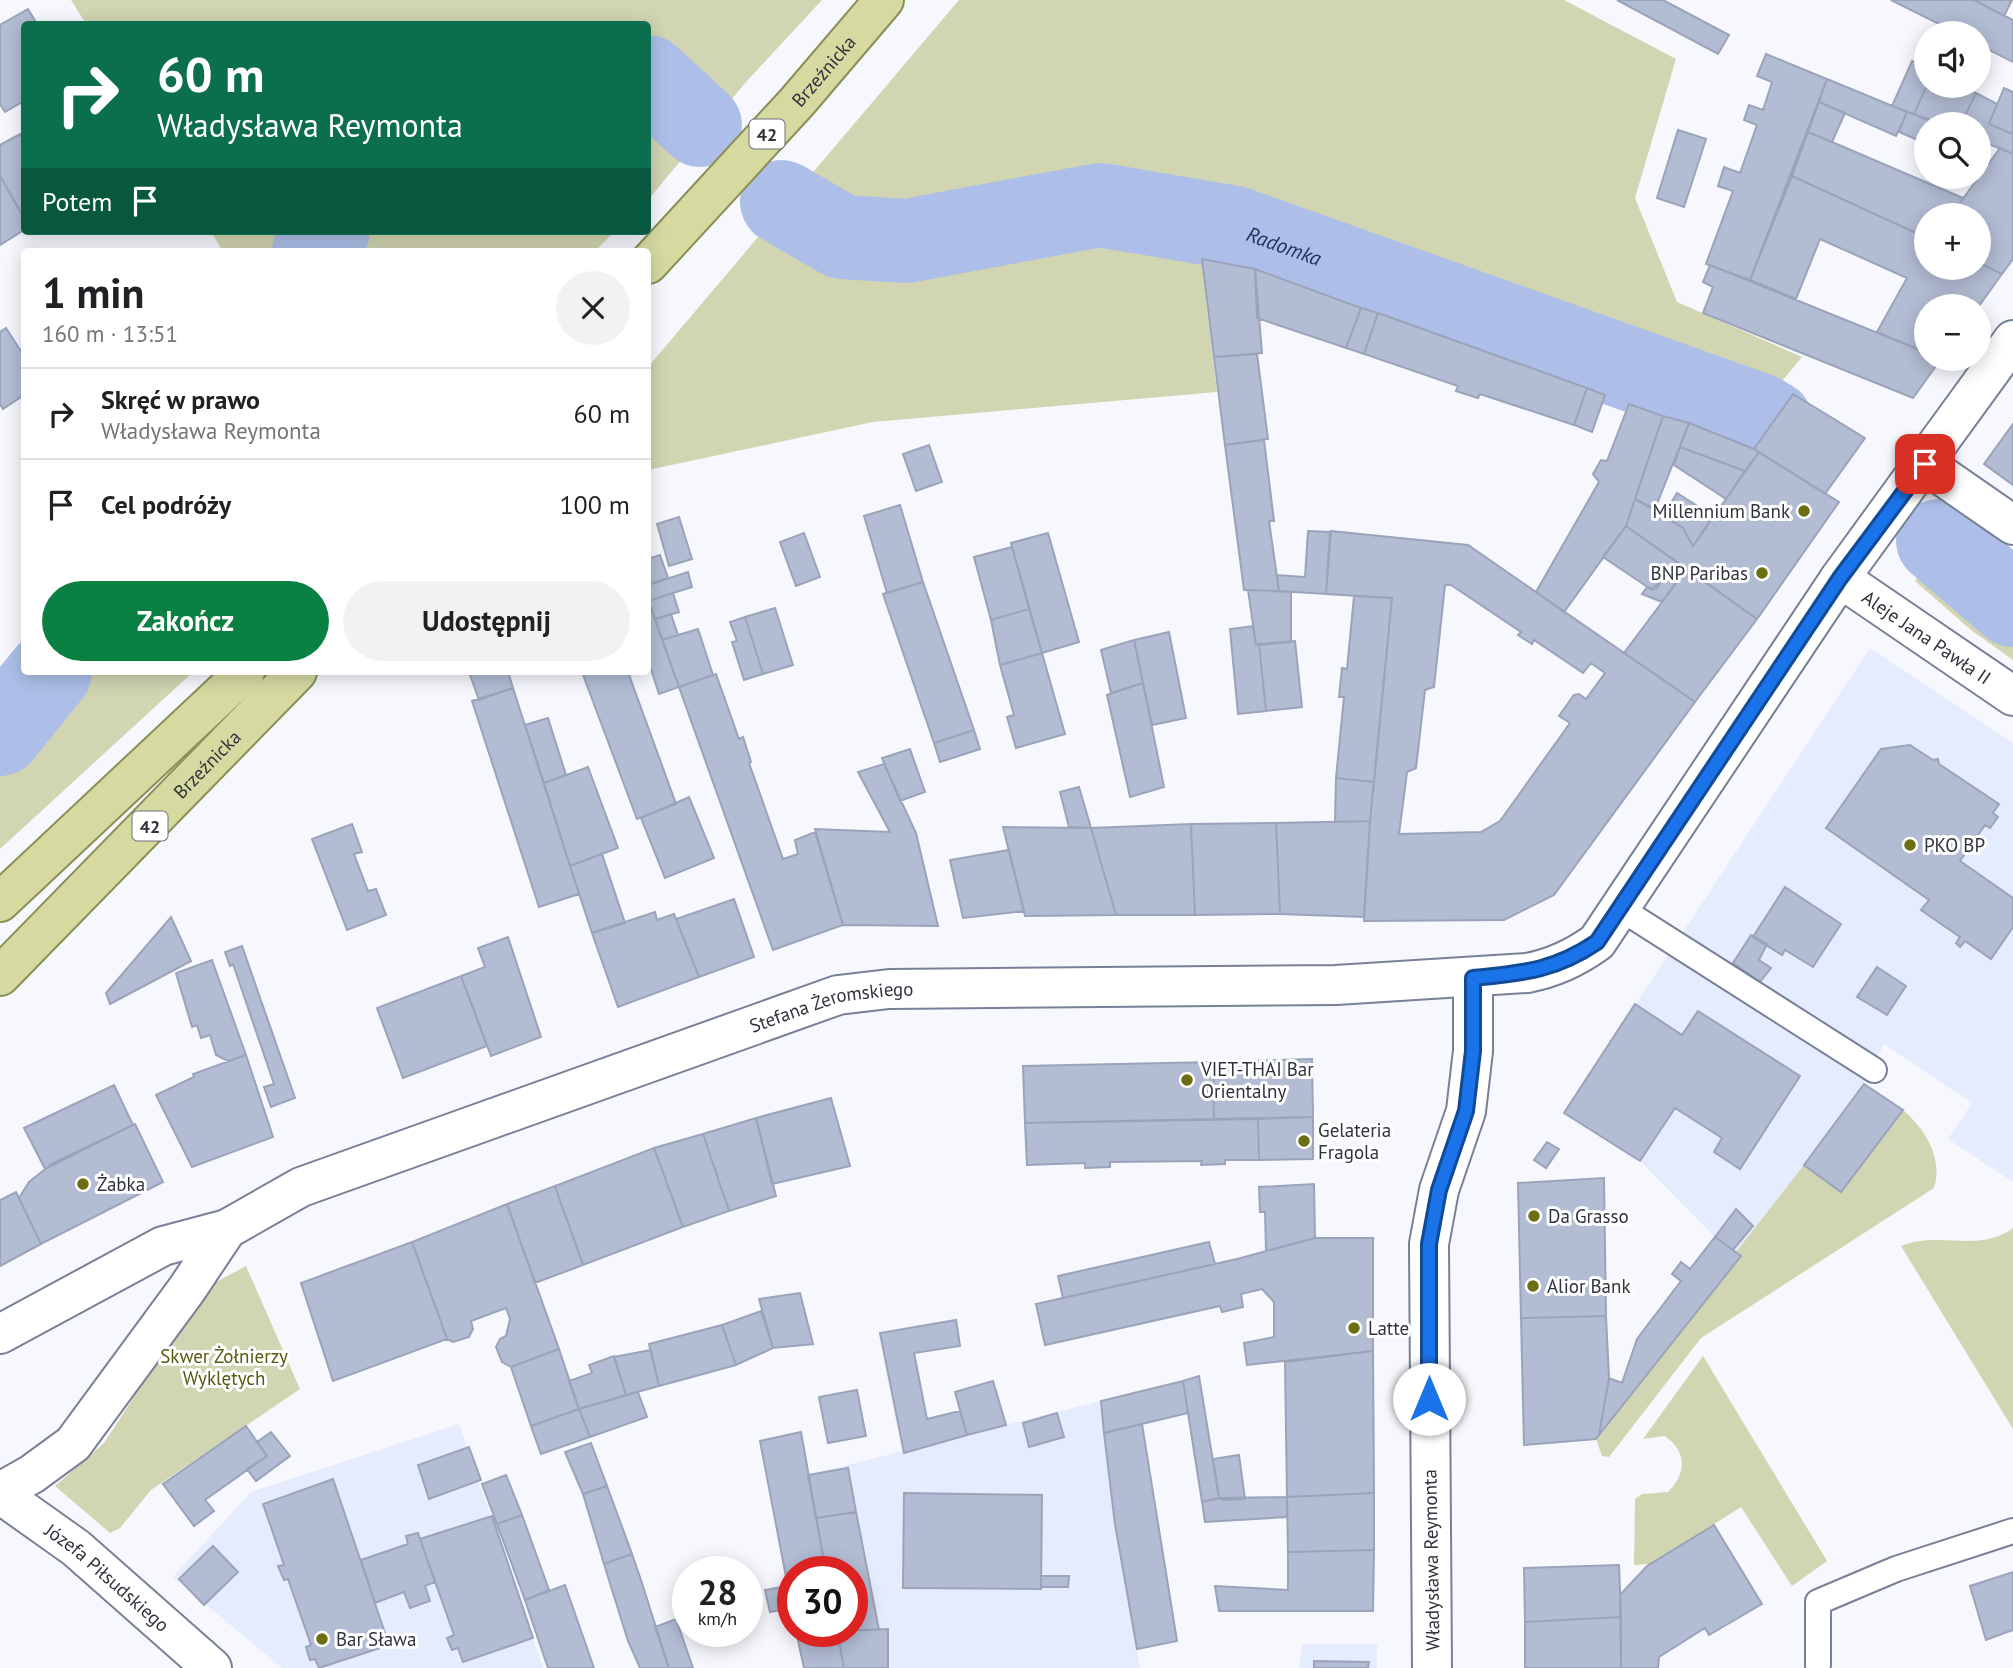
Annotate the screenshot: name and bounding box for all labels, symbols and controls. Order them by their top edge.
map controls [1914,21,1991,371]
button: sound [1914,21,1991,98]
street label: Brzeźnicka [786,30,861,112]
text: 60 m [157,42,264,106]
icon: right [42,49,133,140]
text: Władysława Reymonta [157,104,463,146]
button: search [1914,112,1991,189]
road number: 42 [750,119,784,148]
icon: arrive [126,182,164,220]
text: Potem [42,185,112,218]
button: + [1914,203,1991,280]
water label: Radomka [1243,220,1326,272]
text: 1 min [42,265,144,320]
button: close [556,271,630,345]
button: − [1914,294,1991,371]
text: 160 m · 13:51 [42,319,178,348]
text: Skręć w prawo [101,383,260,416]
icon: right [42,395,80,433]
text: 60 m [574,397,630,430]
text: Władysława Reymonta [101,416,321,445]
pin [1895,434,1955,494]
icon: arrive [1906,445,1944,483]
icon: arrive [42,486,80,524]
text: Cel podróży [101,488,231,521]
text: 100 m [559,488,630,521]
place label: Millennium Bank [1652,499,1790,523]
marker: Millennium Bank [1796,503,1812,519]
place label: BNP Paribas [1651,561,1748,585]
marker: BNP Paribas [1754,565,1770,581]
button: Zakończ [42,581,329,661]
button: Udostępnij [343,581,630,661]
street label: Aleje Jana Pawła II [1858,585,1996,689]
street label: Brzeźnicka [168,725,246,804]
road number: 42 [132,812,168,840]
place label: PKO BP [1924,833,1985,857]
marker: PKO BP [1902,837,1918,853]
street label: Stefana Żeromskiego [746,977,914,1038]
place label: VIET-THAI Bar Orientalny [1200,1057,1314,1103]
marker: VIET-THAI Bar Orientalny [1179,1072,1195,1088]
place label: Gelateria Fragola [1318,1118,1391,1164]
marker: Gelateria Fragola [1296,1133,1312,1149]
place label: Żabka [97,1172,145,1196]
marker: Żabka [75,1176,91,1192]
place label: Da Grasso [1548,1204,1629,1228]
marker: Da Grasso [1526,1208,1542,1224]
place label: Alior Bank [1547,1274,1631,1298]
marker: Alior Bank [1525,1278,1541,1294]
place label: Latte [1368,1316,1409,1340]
marker: Latte [1346,1320,1362,1336]
park label: Skwer Żołnierzy Wyklętych [160,1344,288,1390]
position arrow [1392,1362,1466,1436]
street label: Władysława Reymonta [1417,1469,1445,1651]
street label: Józefa Piłsudskiego [40,1517,174,1637]
speed limit sign: 30 [777,1556,868,1647]
text: 28 [698,1569,737,1615]
text: km/h [698,1607,737,1630]
place label: Bar Sława [336,1627,417,1651]
marker: Bar Sława [314,1631,330,1647]

